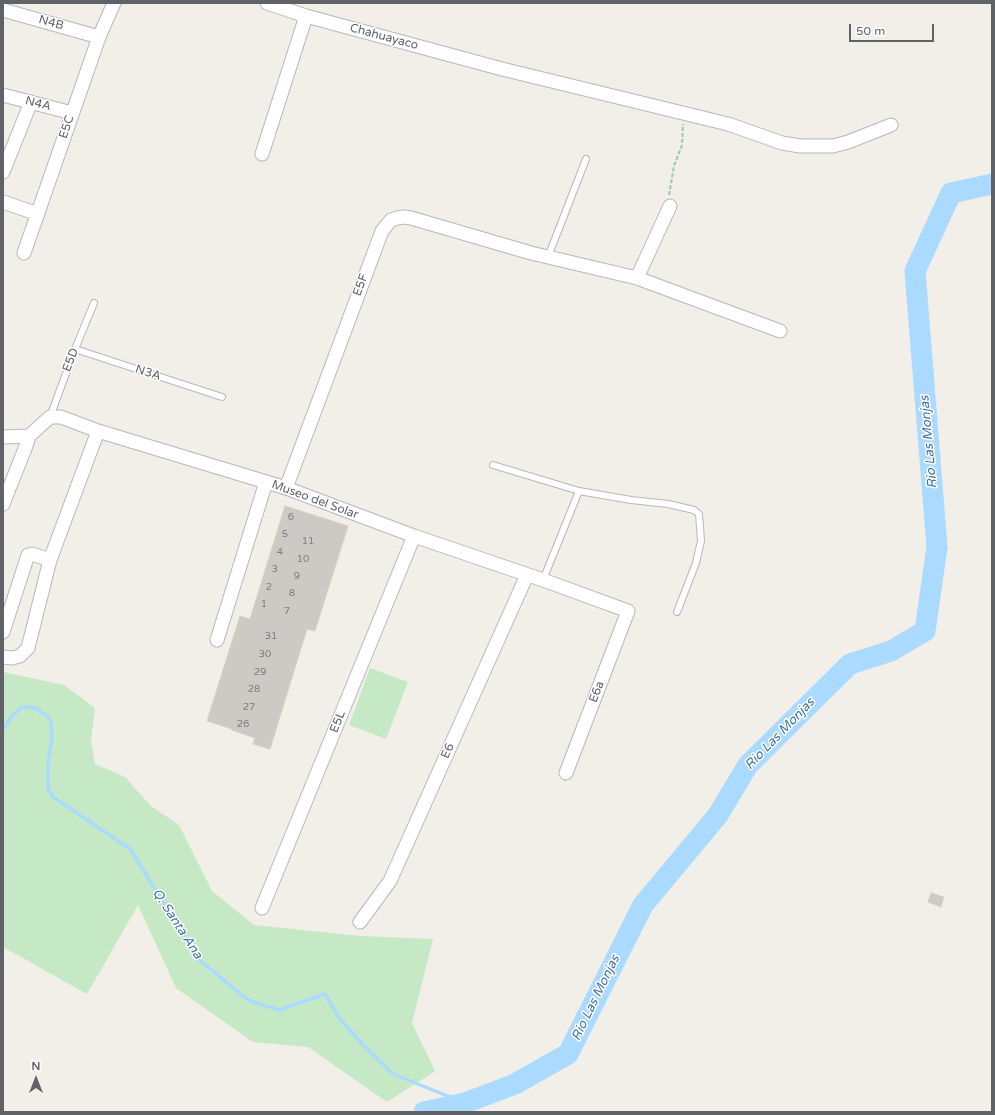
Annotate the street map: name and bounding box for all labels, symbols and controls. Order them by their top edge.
street label: N4B [37,13,65,33]
scale bar [851,16,936,42]
street label: Chahuayaco [348,21,420,53]
text: 50 m [856,24,885,38]
street label: N4A [24,94,52,114]
street label: E5C [57,114,77,140]
street label: E5F [350,272,372,298]
street label: E5D [60,346,82,374]
street label: N3A [133,362,163,384]
water label: Rio Las Monjas [917,395,941,489]
street label: Museo del Solar [270,478,360,522]
house number: 6 [288,511,294,523]
house number: 5 [282,528,288,540]
house number: 11 [302,535,314,547]
house number: 4 [277,546,283,558]
house number: 10 [297,553,309,565]
house number: 3 [272,563,278,575]
house number: 9 [294,570,300,582]
house number: 2 [266,581,272,593]
house number: 8 [289,587,295,599]
house number: 1 [261,598,267,610]
house number: 7 [284,605,290,617]
house number: 31 [265,630,277,642]
house number: 30 [259,648,271,660]
house number: 29 [254,666,266,678]
street label: E6a [586,679,608,705]
house number: 28 [248,683,260,695]
water label: Rio Las Monjas [742,695,818,773]
house number: 27 [243,701,255,713]
street label: E5L [327,709,349,735]
house number: 26 [237,718,249,730]
street label: E6 [438,741,458,761]
water label: Q. Santa Ana [149,886,205,962]
water label: Rio Las Monjas [569,953,623,1043]
north arrow [16,1059,56,1099]
text: N [32,1060,40,1073]

